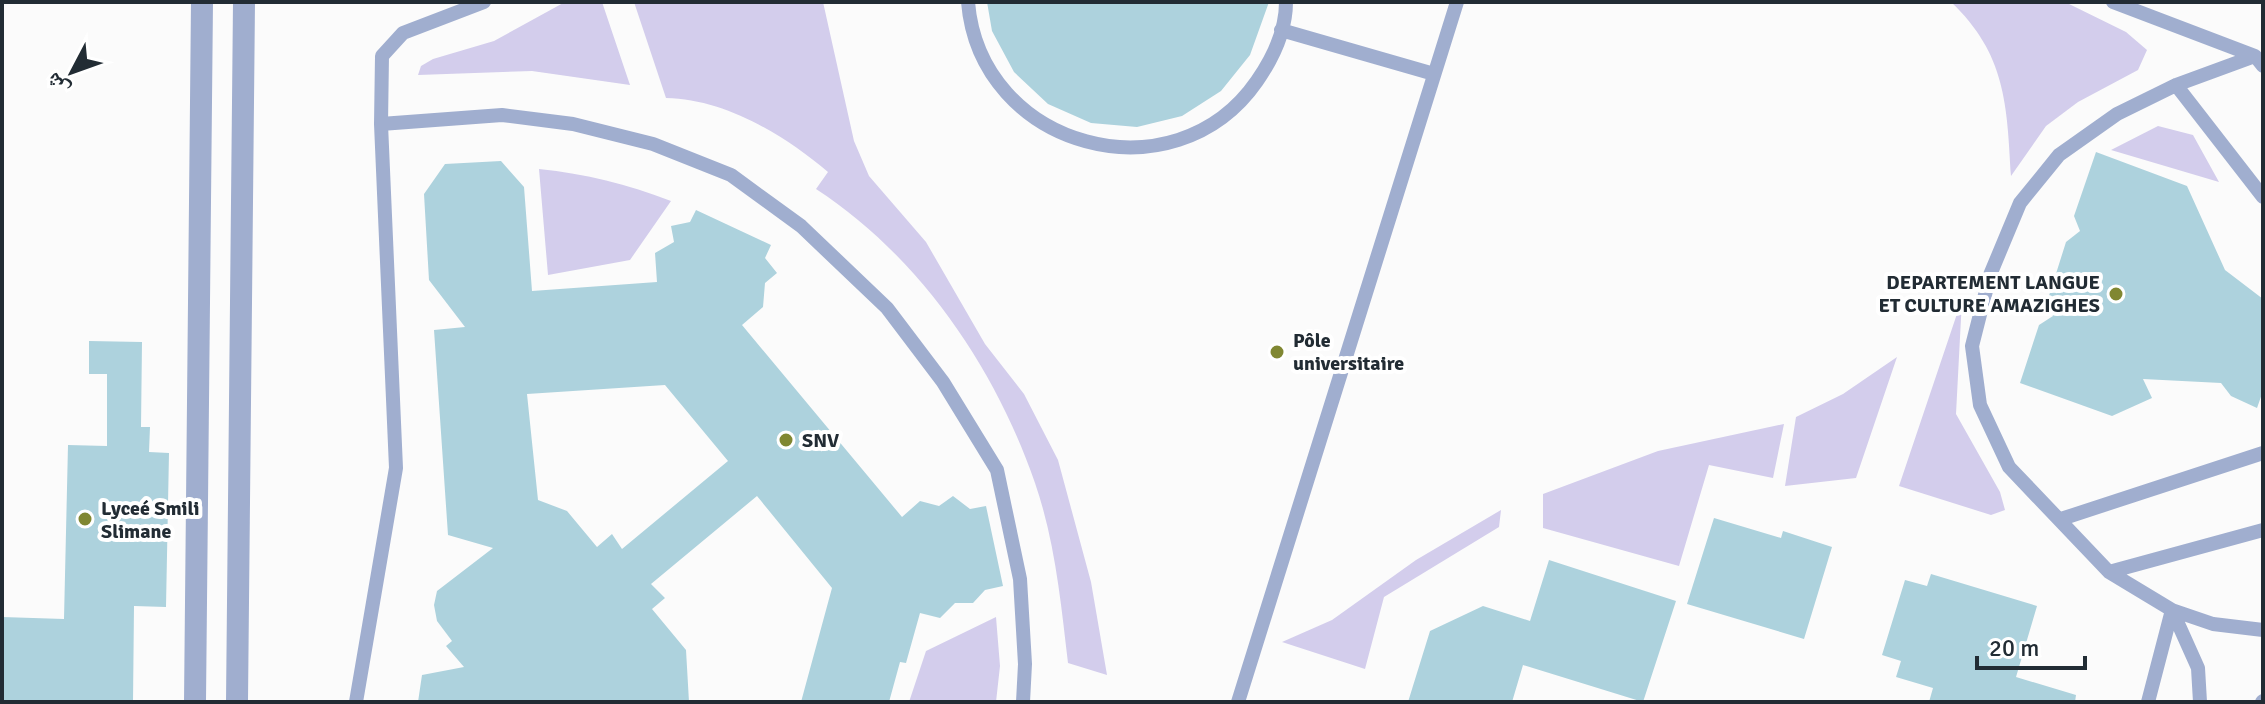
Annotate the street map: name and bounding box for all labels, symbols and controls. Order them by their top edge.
north arrow [32,32,112,112]
text: ش [39,67,75,102]
place label: DEPARTEMENT LANGUE ET CULTURE AMAZIGHES [1879,270,2100,318]
marker: DEPARTEMENT LANGUE ET CULTURE AMAZIGHES [2107,285,2125,303]
place label: Pôle universitaire [1293,328,1404,376]
marker: Pôle universitaire [1268,343,1286,361]
place label: SNV [802,428,839,453]
marker: SNV [777,431,795,449]
place label: Lyceé Smili Slimane [101,496,200,544]
marker: Lyceé Smili Slimane [76,510,94,528]
scale bar [1977,620,2085,670]
text: 20 m [1989,633,2039,663]

